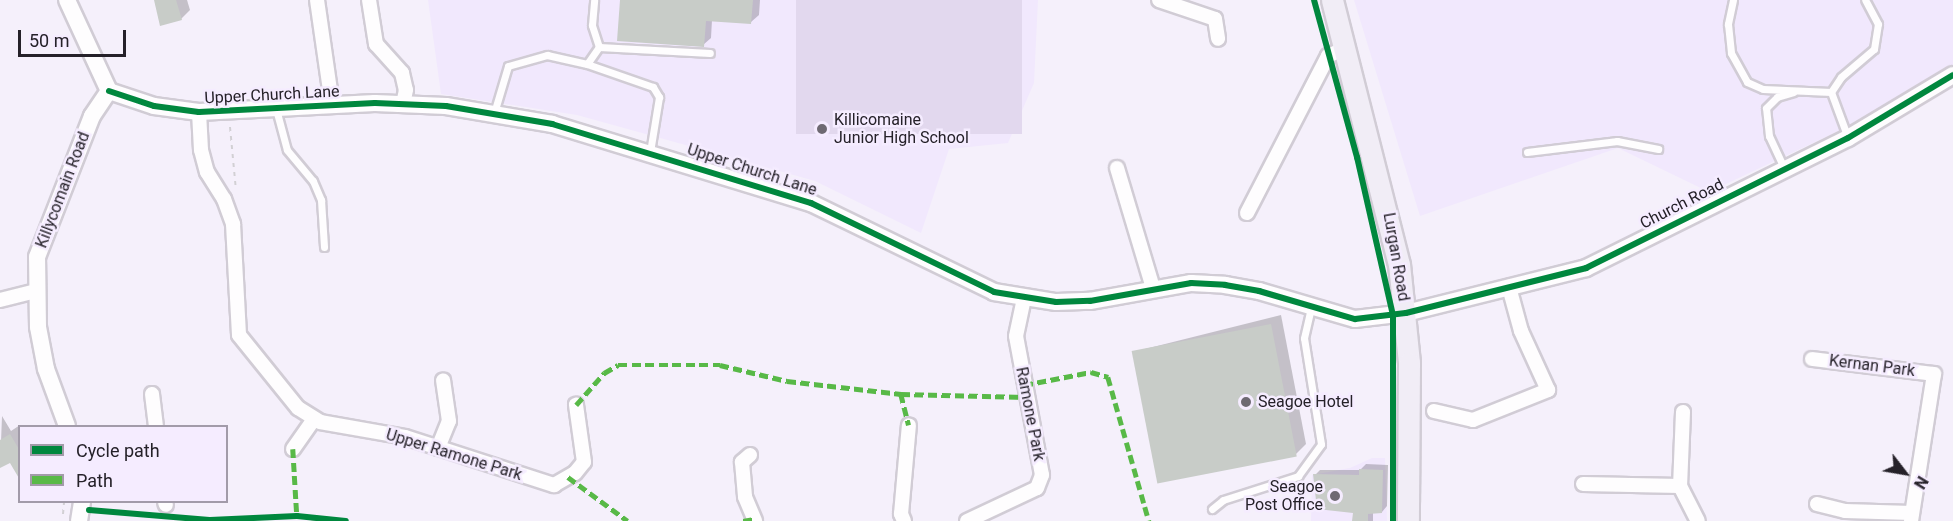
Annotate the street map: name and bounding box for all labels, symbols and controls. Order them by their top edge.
scale bar [21,18,129,56]
text: 50 m [29,30,69,51]
street label: Upper Church Lane [204,82,340,108]
place label: Killicomaine Junior High School [834,110,969,148]
marker: Killicomaine Junior High School [815,122,829,136]
street label: Killycomain Road [32,129,94,251]
street label: Upper Church Lane [685,140,819,200]
street label: Church Road [1637,175,1727,233]
street label: Lurgan Road [1379,211,1413,303]
street label: Kernan Park [1828,351,1916,381]
street label: Ramone Park [1011,365,1049,463]
place label: Seagoe Hotel [1258,392,1353,412]
marker: Seagoe Hotel [1239,395,1253,409]
legend [18,425,228,503]
street label: Upper Ramone Park [384,425,524,485]
text: Cycle path [76,440,160,461]
north arrow [1875,443,1935,503]
text: Path [76,470,113,491]
text: N [1910,473,1932,492]
place label: Seagoe Post Office [1245,477,1323,515]
marker: Seagoe Post Office [1328,489,1342,503]

